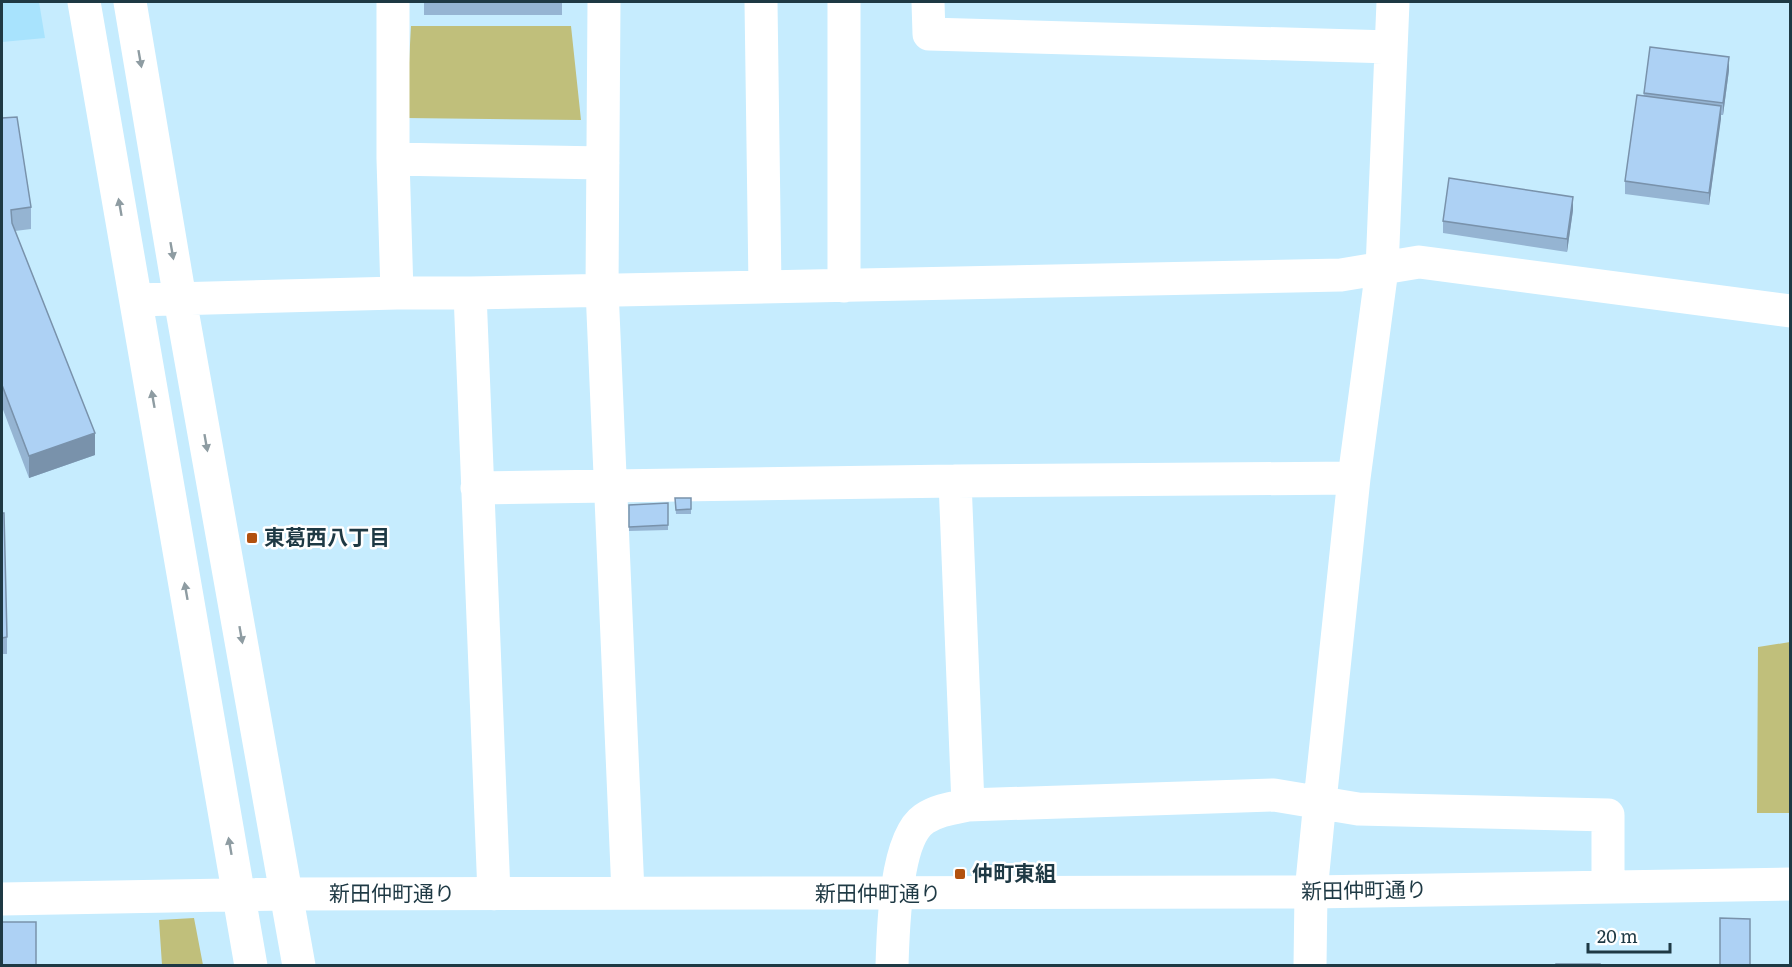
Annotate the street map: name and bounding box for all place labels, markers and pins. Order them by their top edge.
place label: 東葛西八丁目 [264,520,390,551]
marker: 東葛西八丁目 [245,531,259,545]
place label: 仲町東組 [972,856,1056,887]
marker: 仲町東組 [953,867,967,881]

